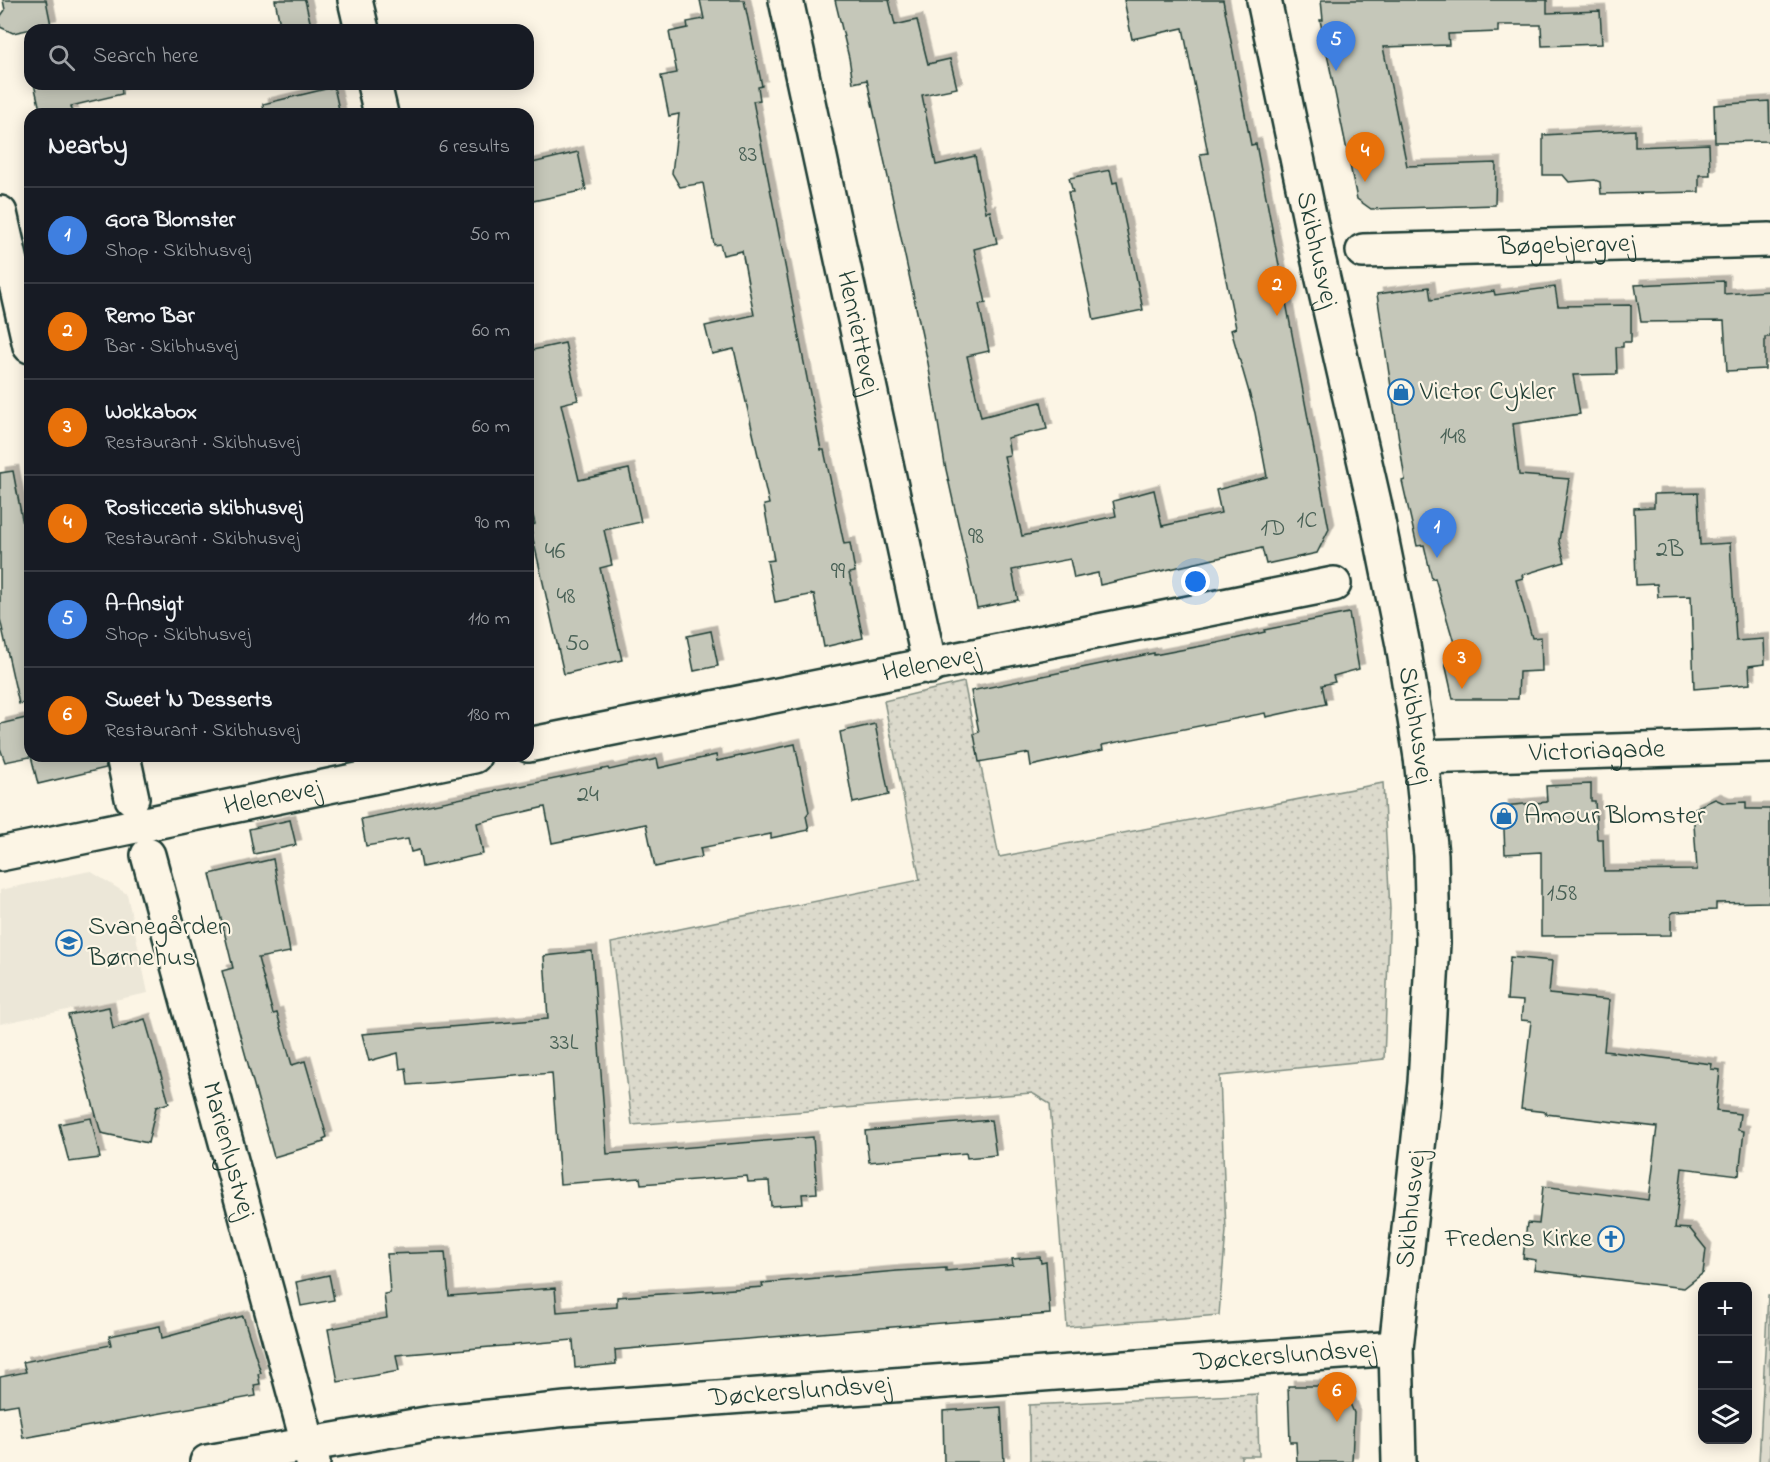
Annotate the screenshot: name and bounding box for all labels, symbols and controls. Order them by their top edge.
pin: 5 [1316,22,1356,71]
search box [24,24,534,90]
icon: search [45,41,78,74]
text: Search here [93,41,198,73]
text: Nearby [48,128,127,166]
pin: 4 [1346,132,1384,182]
text: 6 results [439,133,510,162]
house number: 83 [739,138,757,173]
street label: Skibhusvej [1285,188,1349,312]
text: Gora Blomster [105,205,235,237]
text: 1 [64,221,71,250]
text: 50 m [469,221,510,250]
street label: Bøgebjergvej [1497,224,1637,267]
text: Shop · Skibhusvej [105,237,250,266]
pin: 2 [1258,266,1296,316]
street label: Henriettevej [825,267,890,398]
text: Remo Bar [105,301,195,333]
text: 2 [63,317,72,346]
text: 60 m [472,317,510,346]
text: Bar · Skibhusvej [105,333,237,362]
place label: Victor Cykler [1419,373,1556,412]
shop icon: Victor Cykler [1386,377,1416,407]
text: Wokkabox [105,397,197,429]
text: 3 [63,413,72,442]
text: 60 m [472,413,510,442]
house number: 148 [1440,420,1466,455]
text: Restaurant · Skibhusvej [105,429,299,458]
text: Rosticceria skibhusvej [105,493,302,525]
house number: 1C [1297,504,1317,539]
pin: 1 [1418,508,1456,558]
text: 4 [63,509,72,538]
text: 90 m [475,509,510,538]
house number: 1D [1260,512,1286,547]
house number: 98 [968,520,984,555]
text: Restaurant · Skibhusvej [105,525,299,554]
house number: 2B [1656,533,1684,568]
house number: 46 [545,535,566,570]
house number: 99 [831,555,846,590]
your location [1181,567,1210,596]
house number: 48 [557,580,575,615]
text: A-Ansigt [105,589,184,621]
text: 5 [62,605,73,634]
text: 110 m [468,605,510,634]
text: Shop · Skibhusvej [105,621,250,650]
house number: 50 [565,627,589,662]
street label: Helenevej [879,636,984,693]
pin: 3 [1442,640,1482,689]
street label: Skibhusvej [1387,664,1443,786]
text: Sweet 'N Desserts [105,685,272,717]
text: 6 [63,701,72,730]
text: 180 m [467,701,510,730]
text: Restaurant · Skibhusvej [105,717,299,746]
street label: Victoriagade [1527,730,1666,773]
street label: Helenevej [220,769,325,827]
house number: 24 [577,778,599,813]
place label: Amour Blomster [1524,797,1706,836]
shop icon: Amour Blomster [1489,801,1519,831]
house number: 158 [1547,877,1577,912]
place label: Svanegården Børnehus [87,908,231,978]
school or university icon: Svanegården Børnehus [54,928,84,958]
house number: 33L [550,1026,578,1061]
street label: Marienlystvej [191,1077,266,1224]
street label: Skibhusvej [1386,1148,1438,1270]
place label: Fredens Kirke [1444,1220,1593,1259]
church icon: Fredens Kirke [1596,1224,1626,1254]
map controls [1698,1282,1752,1444]
button: + [1698,1282,1752,1336]
street label: Døckerslundsvej [1191,1330,1378,1382]
button: − [1698,1336,1752,1390]
street label: Døckerslundsvej [707,1366,893,1418]
pin: 6 [1318,1372,1356,1422]
button: layers [1698,1390,1752,1444]

